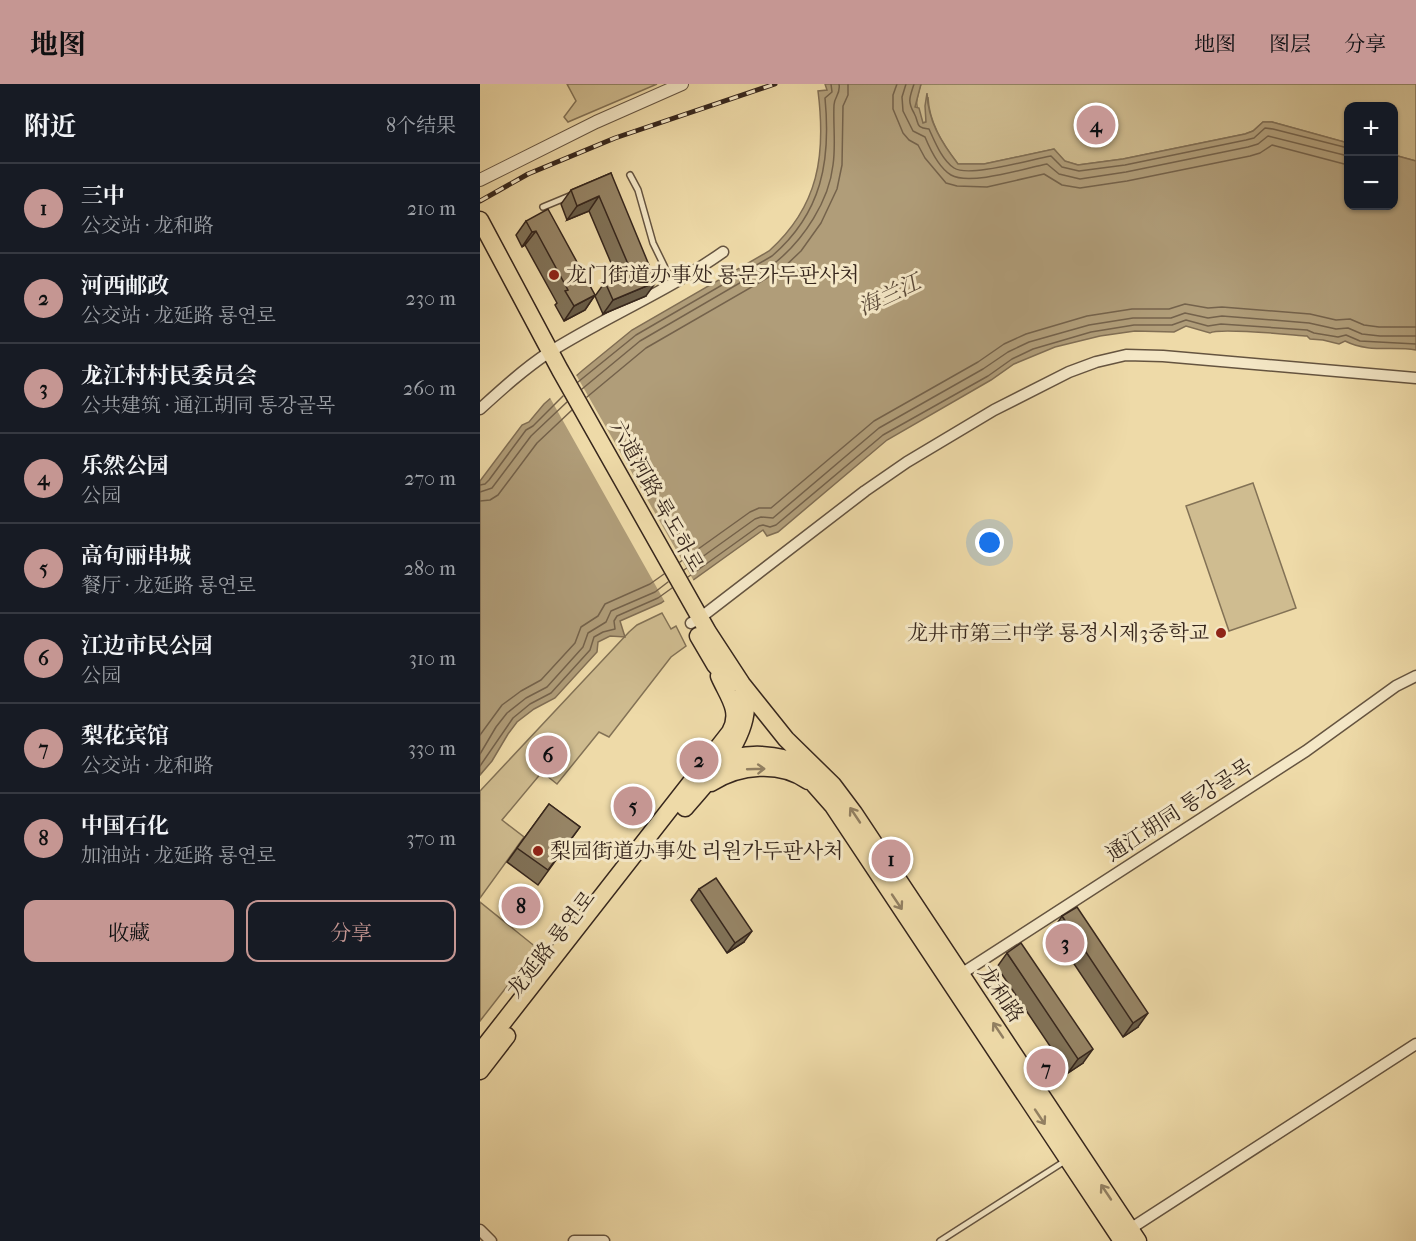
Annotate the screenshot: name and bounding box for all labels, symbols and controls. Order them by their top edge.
text: 地图 [30,28,86,61]
text: 地图 [1194,32,1236,56]
text: 图层 [1269,32,1311,56]
text: 分享 [1344,32,1386,56]
pin: 4 [1076,102,1116,147]
map controls [1344,102,1398,210]
button: + [1344,102,1398,156]
text: 附近 [24,111,76,142]
text: 8个结果 [386,114,456,137]
button: − [1344,156,1398,210]
text: 三中 [81,183,125,209]
text: 1 [40,197,47,220]
text: 210 m [407,197,456,220]
text: 公交站 · 龙和路 [81,214,214,237]
place label: 龙门街道办事处 룡문가두판사처 [566,263,860,287]
marker: 龙门街道办事处 룡문가두판사처 [547,268,561,282]
water label: 海兰江 [854,268,928,321]
text: 河西邮政 [81,273,169,299]
text: 2 [38,287,49,310]
text: 230 m [406,287,456,310]
text: 公交站 · 龙延路 룡연로 [81,304,276,327]
text: 龙江村村民委员会 [81,363,257,389]
text: 3 [39,377,48,400]
text: 260 m [403,377,456,400]
text: 公共建筑 · 通江胡同 통강골목 [81,394,335,417]
street label: 六道河路 륙도하로 [605,416,709,576]
text: 乐然公园 [81,453,169,479]
text: 4 [38,467,49,490]
text: 270 m [404,467,456,490]
text: 公园 [81,484,121,507]
your location [975,528,1004,557]
text: 高句丽串城 [81,543,191,569]
text: 5 [39,557,48,580]
text: 280 m [404,557,456,580]
text: 餐厅 · 龙延路 룡연로 [81,574,256,597]
place label: 龙井市第三中学 룡정시제3중학교 [907,621,1209,645]
marker: 龙井市第三中学 룡정시제3중학교 [1214,626,1228,640]
text: 江边市民公园 [81,633,213,659]
text: 6 [38,647,49,670]
text: 310 m [409,647,456,670]
text: 公园 [81,664,121,687]
text: 梨花宾馆 [81,723,169,749]
pin: 6 [528,732,568,778]
text: 7 [39,737,48,760]
text: 330 m [408,737,456,760]
pin: 2 [680,738,718,782]
text: 公交站 · 龙和路 [81,754,214,777]
street label: 通江胡同 통강골목 [1101,754,1257,866]
one-way arrow [746,763,766,774]
pin: 5 [614,784,652,828]
one-way arrow [849,807,861,824]
text: 中国石化 [81,813,169,839]
text: 8 [38,827,49,850]
text: 370 m [406,827,456,850]
pin: 1 [872,836,910,882]
place label: 梨园街道办事处 리원가두판사처 [550,839,844,863]
text: 加油站 · 龙延路 룡연로 [81,844,276,867]
marker: 梨园街道办事处 리원가두판사처 [531,844,545,858]
pin: 8 [502,884,540,928]
street label: 龙延路 룡연로 [502,886,600,1002]
one-way arrow [891,893,903,910]
button: 收藏 [24,900,234,962]
button: 分享 [246,900,456,962]
pin: 3 [1046,920,1084,966]
street label: 龙和路 [973,961,1029,1027]
one-way arrow [992,1022,1004,1039]
pin: 7 [1026,1046,1066,1090]
one-way arrow [1034,1108,1046,1125]
one-way arrow [1100,1185,1112,1201]

